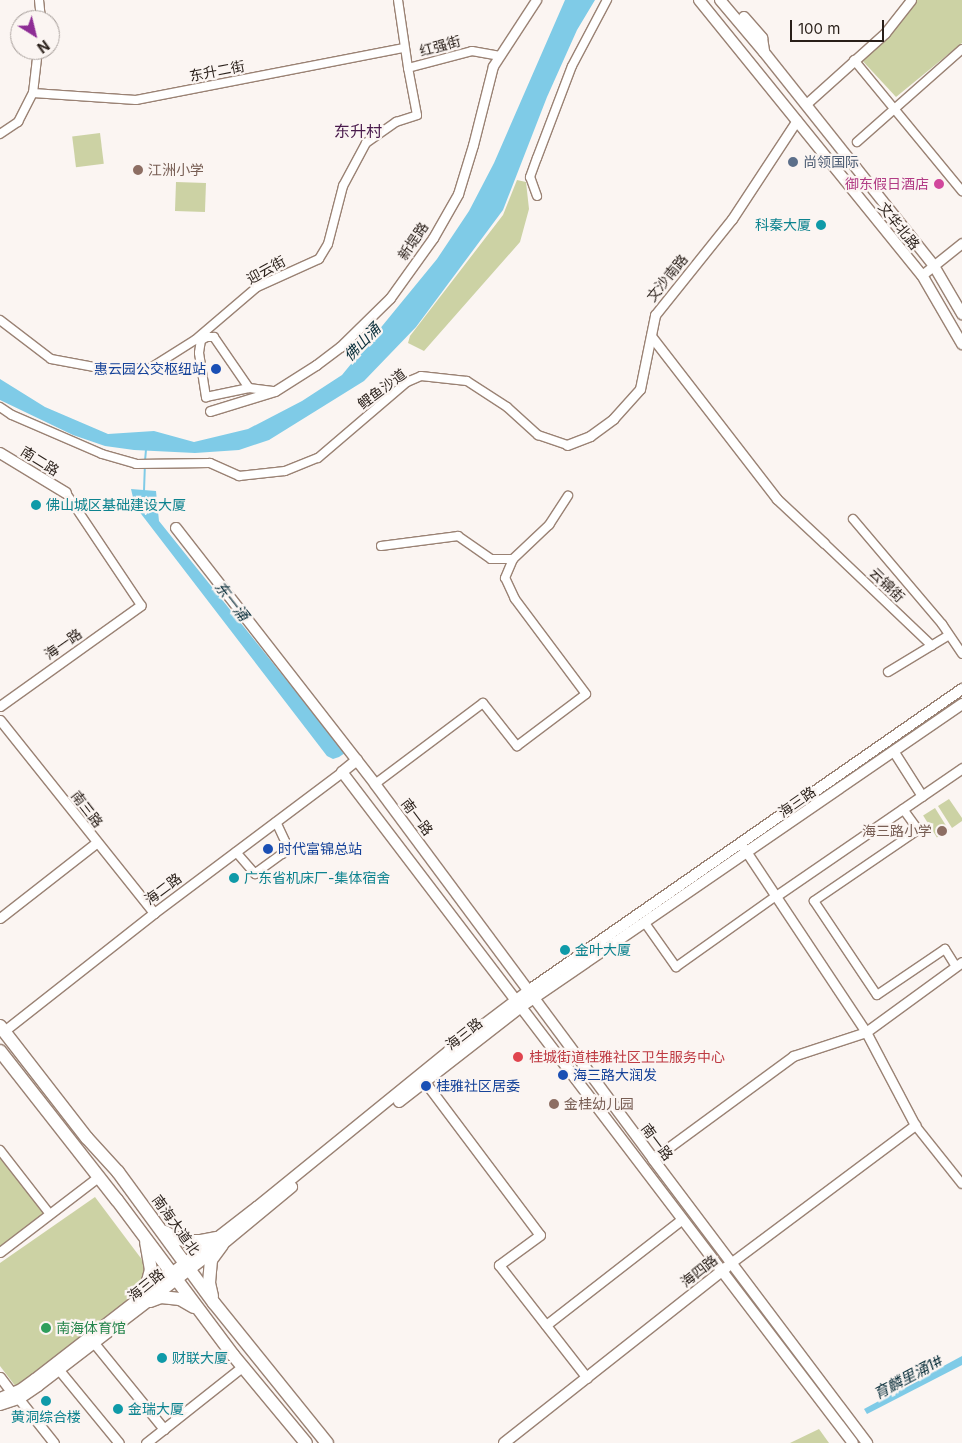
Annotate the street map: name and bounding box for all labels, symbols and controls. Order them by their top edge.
north arrow [10,10,60,60]
scale bar [792,10,886,42]
text: 100 m [798,19,840,38]
street label: 红强街 [418,32,462,60]
text: N [34,37,53,57]
street label: 东升二街 [188,57,246,85]
district label: 东升村 [334,121,382,141]
place label: 尚领国际 [803,154,859,170]
marker: 尚领国际 [787,156,799,168]
place label: 江洲小学 [148,162,204,178]
marker: 江洲小学 [132,164,144,176]
place label: 御东假日酒店 [845,176,929,192]
marker: 御东假日酒店 [933,178,945,190]
street label: 文华北路 [875,199,923,253]
place label: 科秦大厦 [755,217,811,233]
street label: 新堤路 [394,219,432,263]
marker: 科秦大厦 [815,219,827,231]
street label: 文沙南路 [643,251,691,305]
street label: 迎云街 [244,252,288,288]
water label: 佛山涌 [340,320,384,364]
place label: 惠云园公交枢纽站 [94,361,206,377]
marker: 惠云园公交枢纽站 [210,363,222,375]
street label: 鲤鱼沙道 [355,365,409,413]
street label: 南二路 [18,443,62,479]
place label: 佛山城区基础建设大厦 [46,497,186,513]
marker: 佛山城区基础建设大厦 [30,499,42,511]
street label: 云锦街 [866,564,908,606]
water label: 东一涌 [211,578,253,624]
street label: 海一路 [41,625,85,663]
street label: 海三路 [775,783,819,821]
street label: 南三路 [67,787,107,831]
street label: 南一路 [398,795,436,839]
place label: 海三路小学 [862,823,932,839]
marker: 海三路小学 [936,825,948,837]
place label: 时代富锦总站 [278,841,362,857]
marker: 时代富锦总站 [262,843,274,855]
street label: 海二路 [141,870,185,908]
place label: 广东省机床厂-集体宿舍 [244,870,390,886]
marker: 广东省机床厂-集体宿舍 [228,872,240,884]
place label: 金叶大厦 [575,942,631,958]
marker: 金叶大厦 [559,944,571,956]
street label: 海三路 [442,1014,486,1054]
place label: 桂城街道桂雅社区卫生服务中心 [529,1049,725,1065]
marker: 桂城街道桂雅社区卫生服务中心 [511,1050,525,1064]
place label: 海三路大润发 [573,1067,657,1083]
marker: 海三路大润发 [557,1069,569,1081]
place label: 桂雅社区居委 [436,1078,520,1094]
marker: 桂雅社区居委 [420,1080,432,1092]
place label: 金桂幼儿园 [564,1096,634,1112]
marker: 金桂幼儿园 [548,1098,560,1110]
street label: 南一路 [638,1120,676,1164]
street label: 南海大道北 [149,1192,203,1258]
street label: 海四路 [677,1251,721,1291]
street label: 海三路 [124,1265,168,1305]
place label: 南海体育馆 [56,1320,126,1336]
marker: 南海体育馆 [40,1322,52,1334]
place label: 财联大厦 [172,1350,228,1366]
water label: 育麟里涌1# [870,1351,946,1403]
marker: 财联大厦 [156,1352,168,1364]
marker: 黄洞综合楼 [40,1395,52,1407]
place label: 金瑞大厦 [128,1401,184,1417]
marker: 金瑞大厦 [112,1403,124,1415]
place label: 黄洞综合楼 [11,1409,81,1425]

